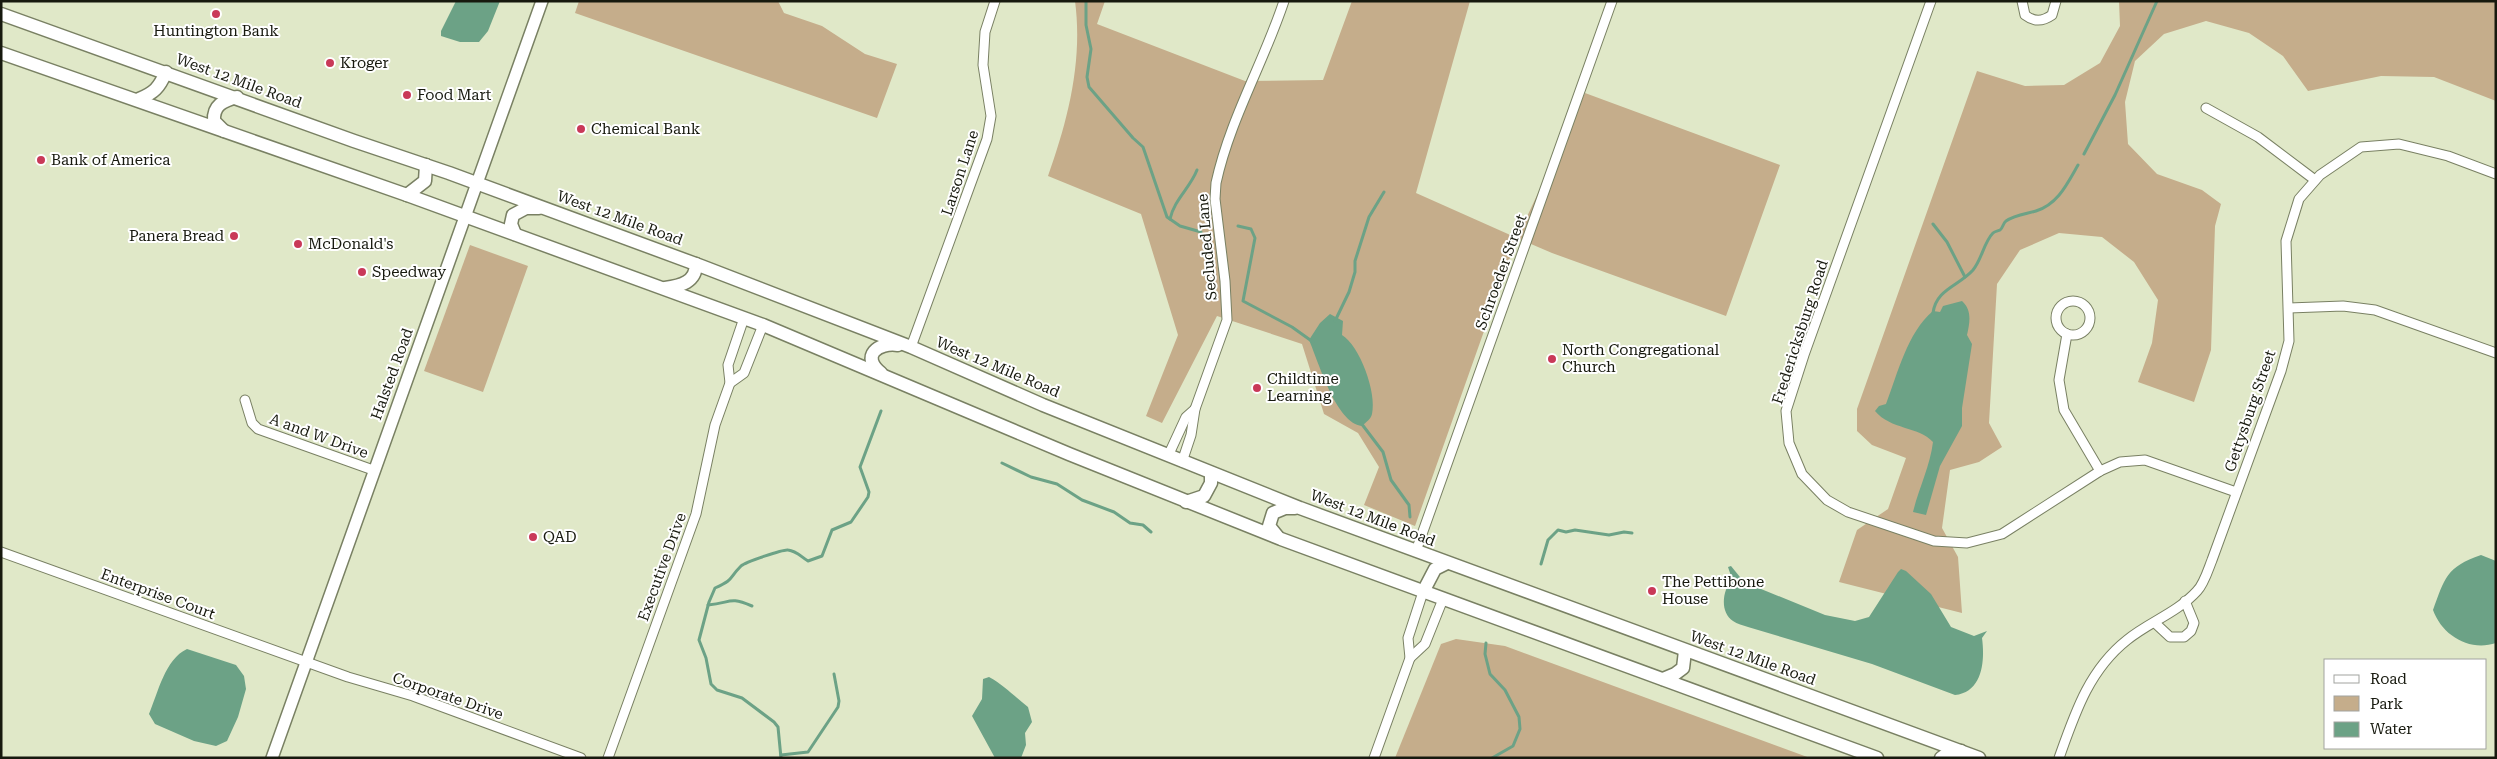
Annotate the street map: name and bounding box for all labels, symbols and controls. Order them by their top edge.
marker: Huntington Bank [210,8,222,20]
place label: Huntington Bank [153,22,279,40]
street label: West 12 Mile Road [174,50,305,112]
place label: Kroger [340,54,389,72]
marker: Kroger [324,57,336,69]
place label: Food Mart [417,86,492,104]
marker: Food Mart [401,89,413,101]
place label: Chemical Bank [591,120,701,138]
marker: Chemical Bank [575,123,587,135]
street label: Larson Lane [938,128,982,218]
place label: Bank of America [51,151,170,169]
marker: Bank of America [35,154,47,166]
street label: West 12 Mile Road [555,187,686,249]
street label: Secluded Lane [1193,193,1221,301]
street label: Schroeder Street [1472,211,1530,332]
place label: Panera Bread [129,227,224,245]
marker: Panera Bread [228,230,240,242]
place label: McDonald's [308,235,394,253]
marker: McDonald's [292,238,304,250]
street label: Fredericksburg Road [1768,257,1832,407]
place label: Speedway [372,263,446,281]
marker: Speedway [356,266,368,278]
street label: Halsted Road [367,325,417,422]
street label: West 12 Mile Road [933,333,1063,401]
place label: North Congregational Church [1562,341,1720,376]
street label: Gettysburg Street [2221,347,2279,474]
marker: North Congregational Church [1546,353,1558,365]
place label: Childtime Learning [1267,370,1339,405]
marker: Childtime Learning [1251,382,1263,394]
street label: A and W Drive [267,410,371,462]
street label: West 12 Mile Road [1308,486,1438,550]
street label: Executive Drive [634,510,690,624]
place label: QAD [543,528,577,546]
marker: QAD [527,531,539,543]
street label: Enterprise Court [98,565,218,623]
place label: The Pettibone House [1662,573,1764,608]
marker: The Pettibone House [1646,585,1658,597]
street label: West 12 Mile Road [1688,627,1819,689]
legend [2324,659,2487,749]
street label: Corporate Drive [390,669,506,723]
text: Road [2370,670,2407,688]
text: Park [2370,695,2404,713]
text: Water [2370,720,2412,738]

